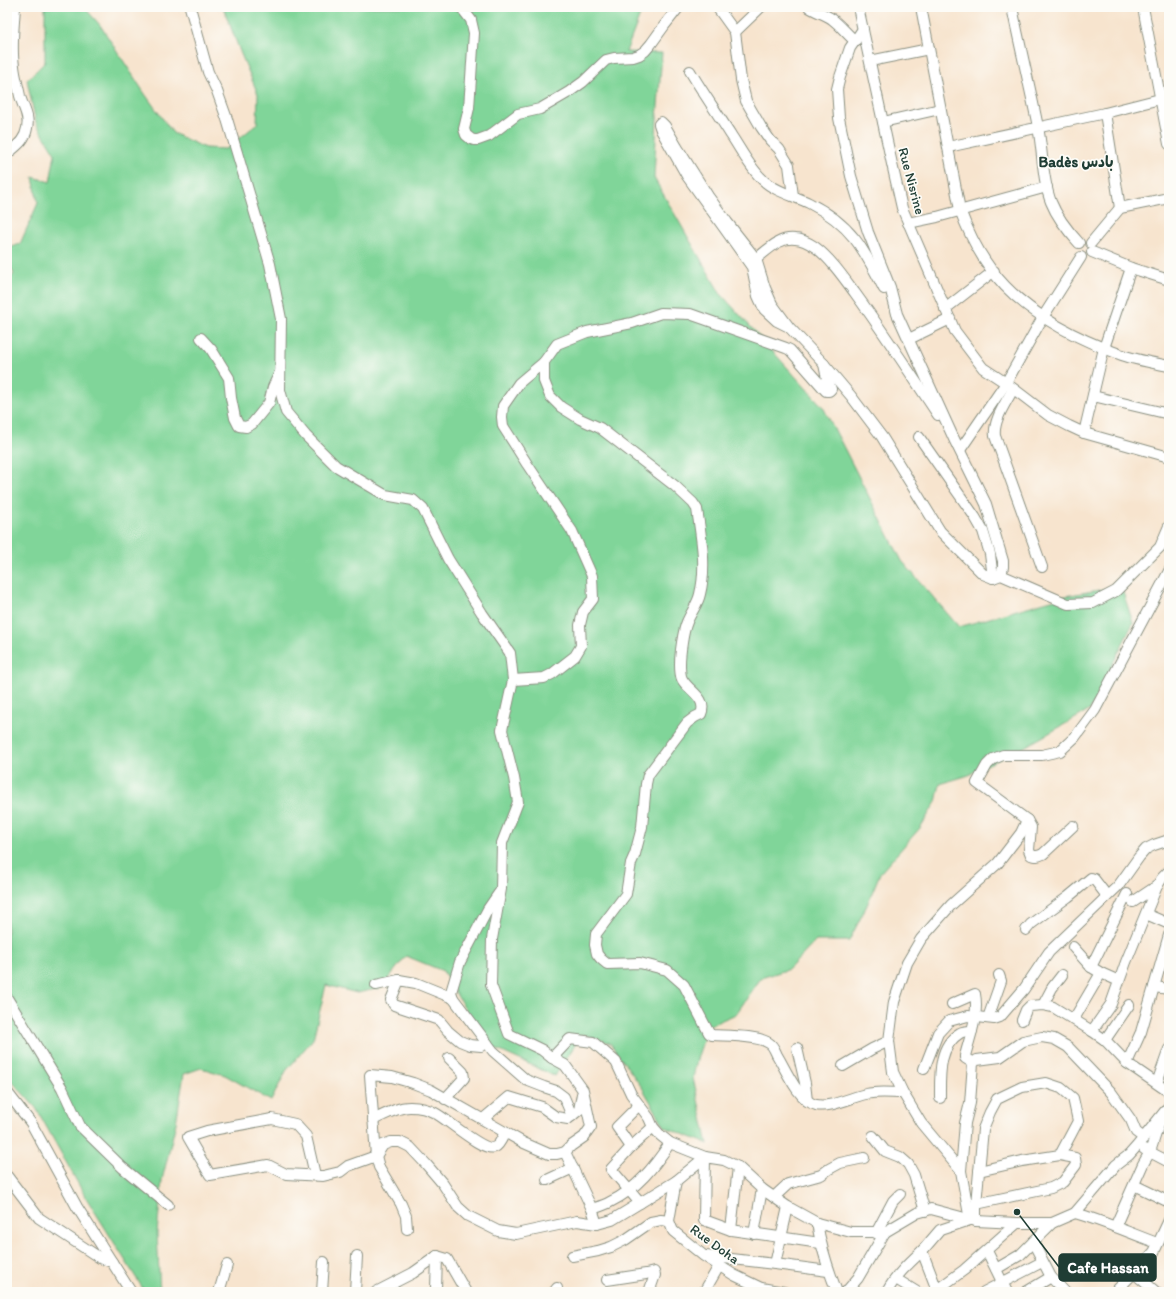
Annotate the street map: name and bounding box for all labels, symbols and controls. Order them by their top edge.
street label: Rue Nisrine [894,146,929,217]
district label: Badès بادس [1038,153,1114,171]
street label: Rue Doha [687,1221,743,1268]
callout: Cafe Hassan [1059,1254,1156,1281]
text: Cafe Hassan [1067,1259,1149,1277]

